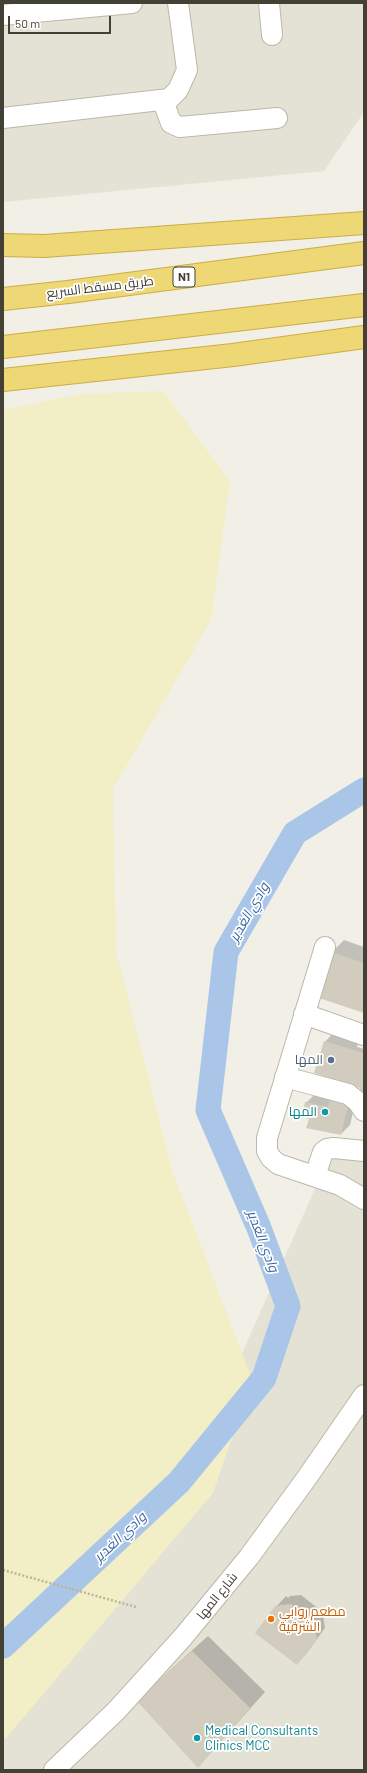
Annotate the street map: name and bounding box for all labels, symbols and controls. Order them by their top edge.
scale bar [10,8,113,34]
text: 50 m [15,16,40,30]
road number: N1 [173,267,195,287]
street label: طريق مسقط السريع [46,273,154,301]
water label: وادي الغدير [225,879,273,945]
place label: المه‍ا [295,1052,323,1068]
marker: المه‍ا [326,1055,336,1065]
place label: المها [289,1104,317,1120]
marker: المها [320,1107,330,1117]
water label: وادي الغدير [243,1207,283,1275]
water label: وادي الغدير [90,1509,150,1565]
street label: شارع المها [193,1569,241,1623]
place label: مطعم روابي الشرقية [279,1604,345,1635]
marker: مطعم روابي الشرقية [266,1614,276,1624]
place label: Medical Consultants Clinics MCC [205,1723,318,1754]
marker: Medical Consultants Clinics MCC [192,1733,202,1743]

